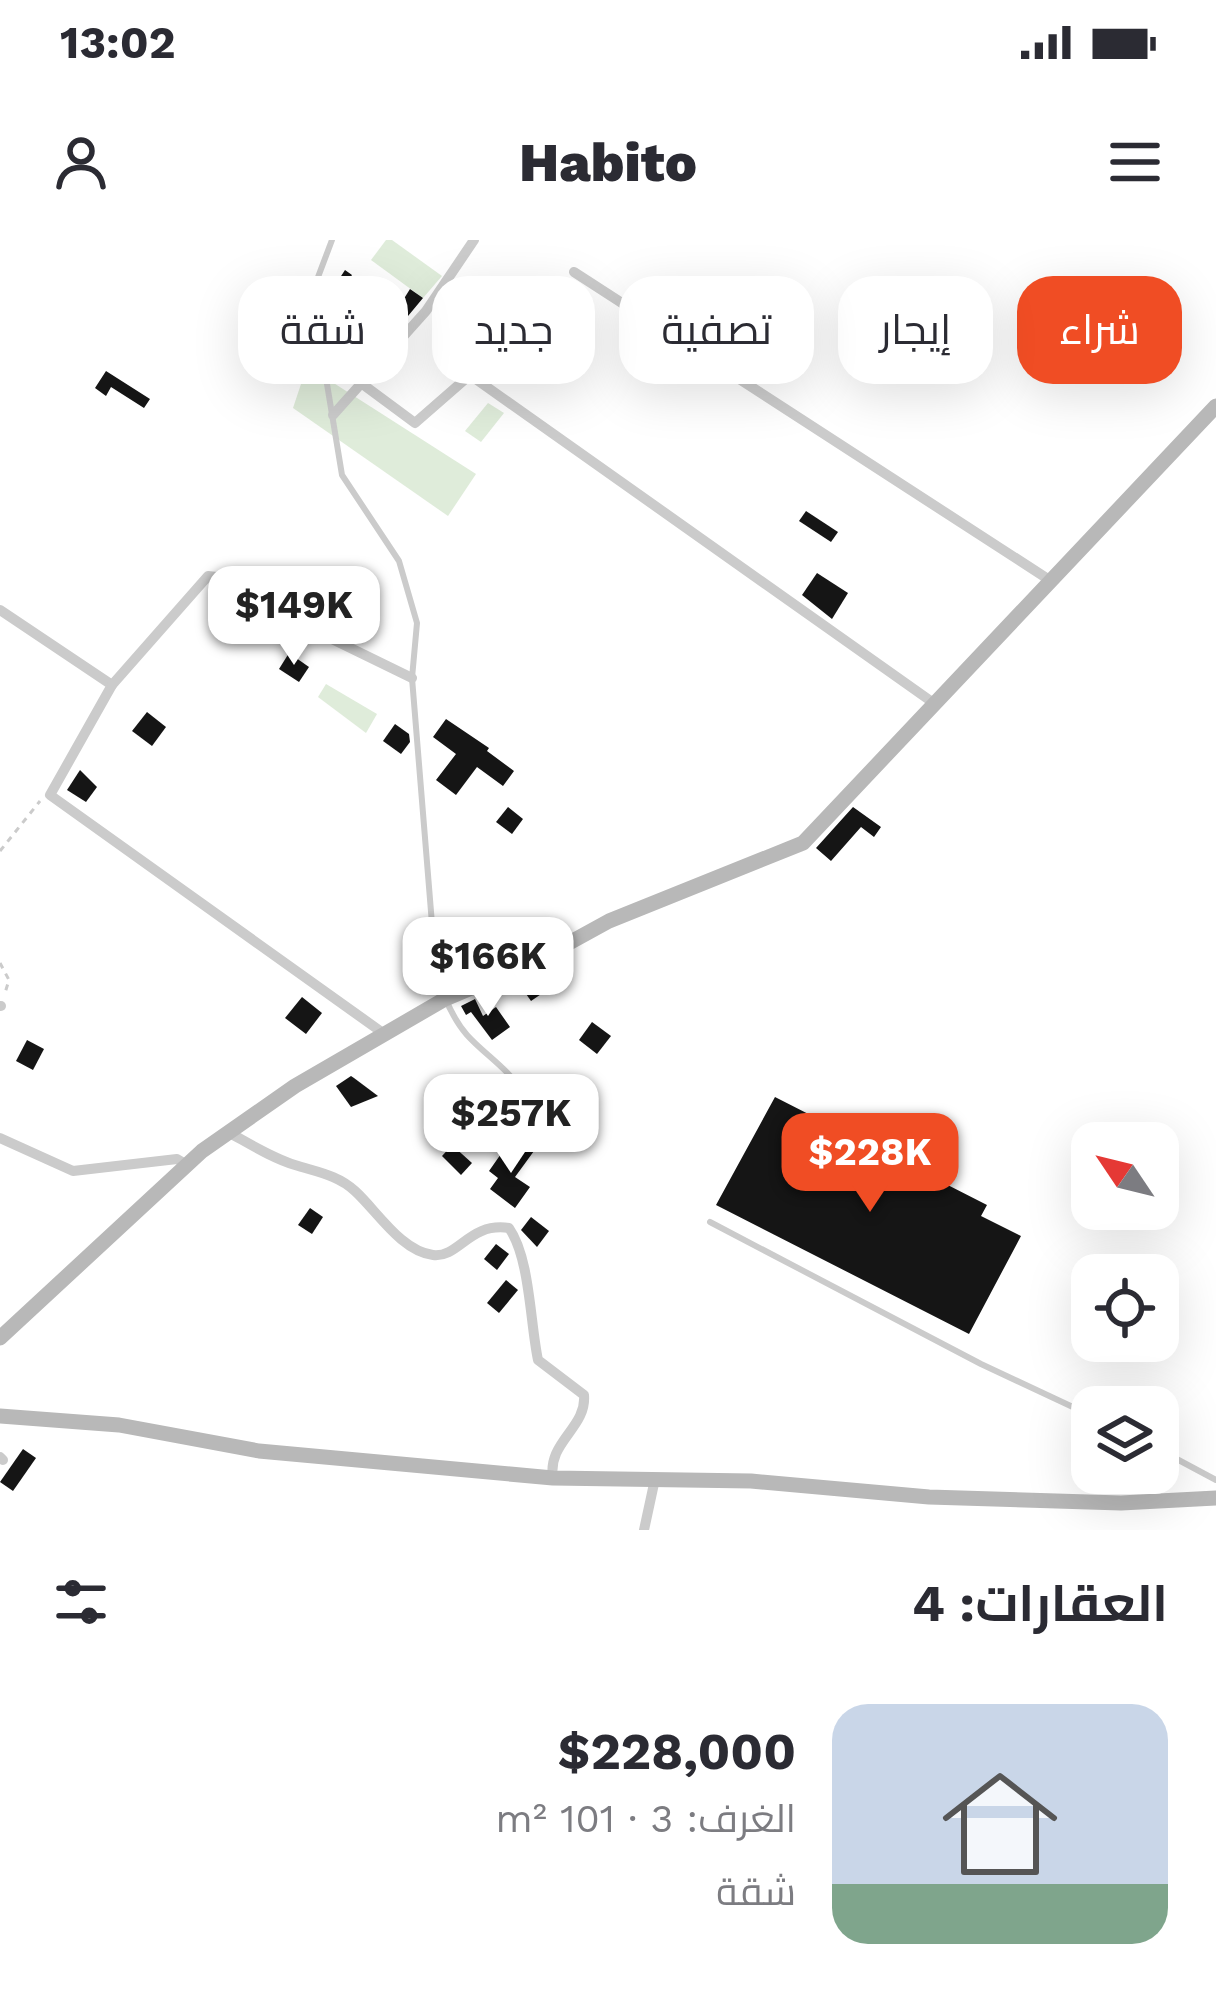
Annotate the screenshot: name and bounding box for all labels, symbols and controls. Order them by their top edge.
text: 13:02 [60,16,175,69]
icon: person [48,129,114,195]
icon: menu [1102,129,1168,195]
text: Habito [519,131,697,194]
chip: شقة [238,276,408,384]
chip: جديد [432,276,595,384]
chip: تصفية [619,276,814,384]
chip: إيجار [838,276,993,384]
chip: شراء [1017,276,1182,384]
pin: $149K [210,566,378,668]
text: $149K [235,582,353,627]
pin: $166K [404,917,572,1019]
text: $166K [430,933,546,978]
pin: $257K [427,1074,595,1176]
text: $257K [451,1090,571,1135]
pin: $228K [786,1113,954,1215]
north arrow [1071,1122,1179,1230]
map controls [1071,1122,1179,1494]
text: $228K [809,1129,931,1174]
button: locate [1071,1254,1179,1362]
button: layers [1071,1386,1179,1494]
icon: filters [48,1569,114,1635]
text: العقارات: 4 [912,1574,1168,1633]
text: $228,000 [558,1722,796,1781]
icon: home [928,1752,1072,1896]
text: الغرف: 3 · 101 m² [496,1796,796,1841]
text: شقة [716,1869,796,1914]

